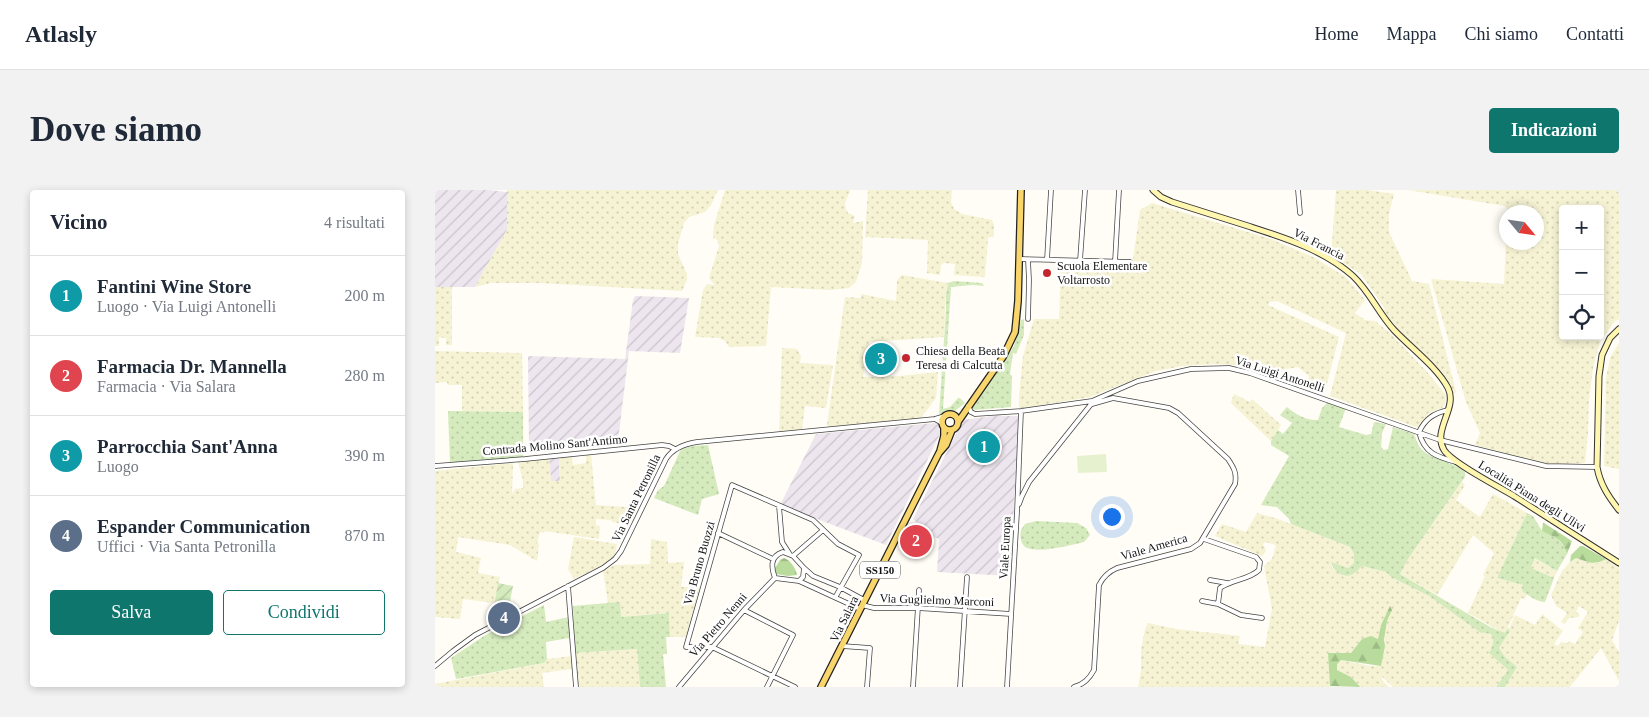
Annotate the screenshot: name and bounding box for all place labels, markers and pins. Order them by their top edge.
place label: Scuola Elementare Voltarrosto [1057,259,1147,287]
marker: Scuola Elementare Voltarrosto [1041,267,1053,279]
pin: 3 [865,340,897,378]
place label: Chiesa della Beata Teresa di Calcutta [916,344,1006,372]
marker: Chiesa della Beata Teresa di Calcutta [900,352,912,364]
pin: 1 [968,428,1000,466]
pin: 2 [900,522,932,560]
pin: 4 [488,599,520,637]

